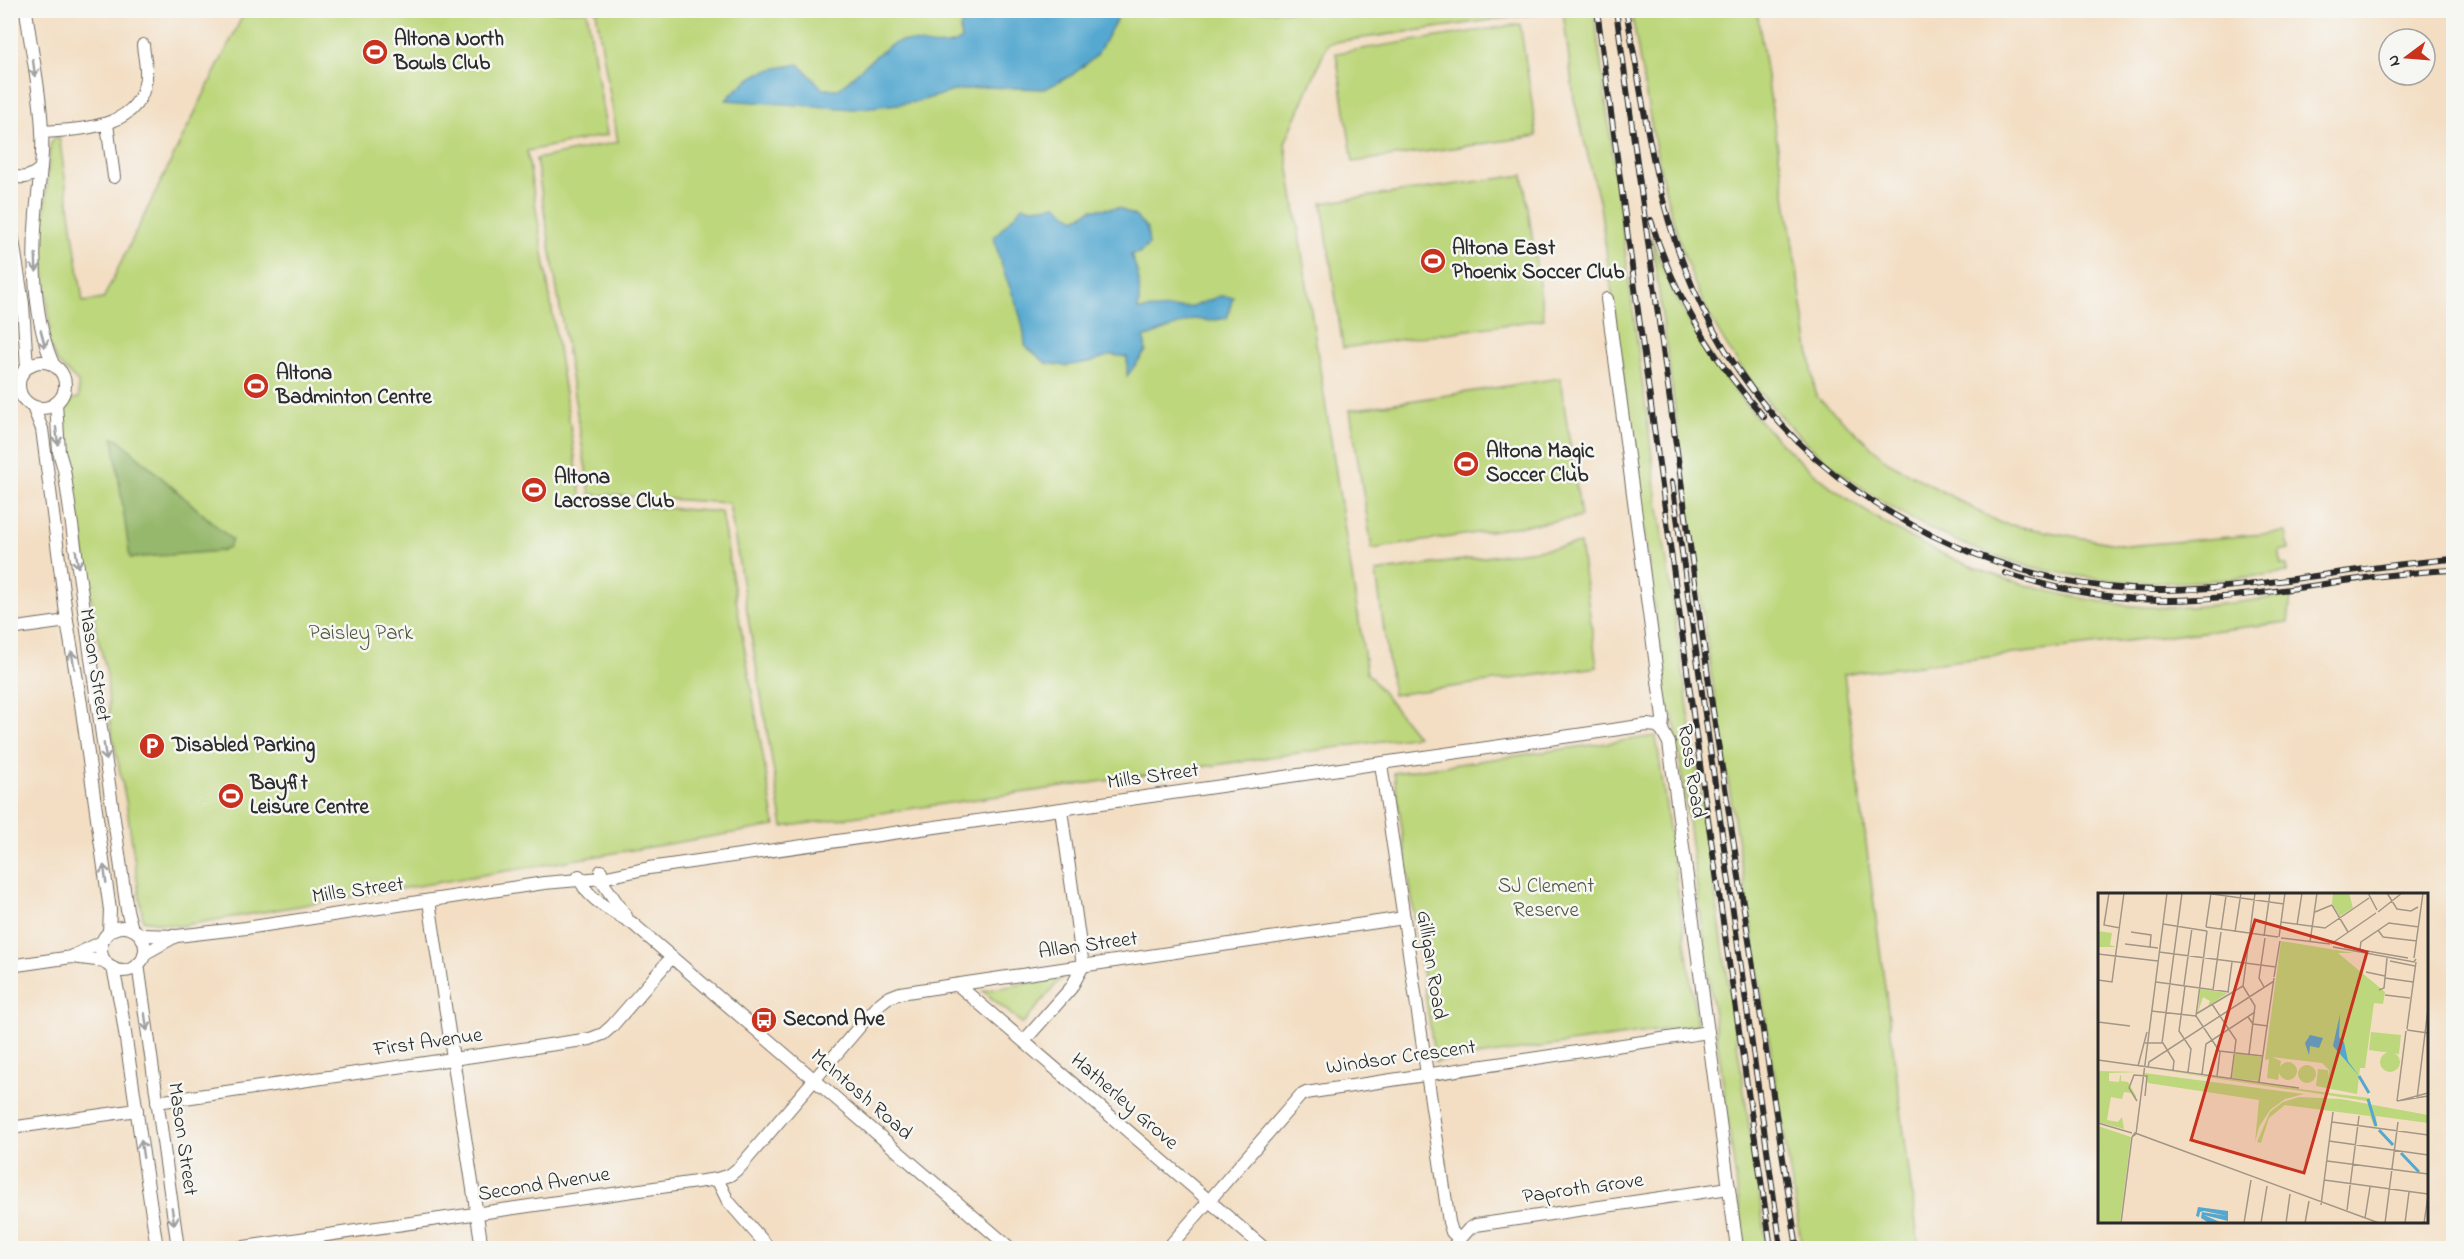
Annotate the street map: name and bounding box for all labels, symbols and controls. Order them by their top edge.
place label: Altona North Bowls Club [393,25,504,79]
north arrow [2377,27,2437,87]
sports icon: Altona North Bowls Club [360,37,390,67]
text: N [2381,52,2408,69]
one-way arrow [28,58,39,78]
place label: Altona East Phoenix Soccer Club [1452,234,1625,288]
sports icon: Altona East Phoenix Soccer Club [1418,246,1448,276]
one-way arrow [30,252,41,272]
one-way arrow [38,329,49,348]
place label: Altona Badminton Centre [275,359,432,413]
sports icon: Altona Badminton Centre [241,371,271,401]
one-way arrow [52,426,63,446]
place label: Altona Magic Soccer Club [1486,437,1595,491]
sports icon: Altona Magic Soccer Club [1451,449,1481,479]
place label: Altona Lacrosse Club [554,463,675,517]
sports icon: Altona Lacrosse Club [519,475,549,505]
one-way arrow [71,549,82,568]
street label: Mason Street [70,606,118,724]
park label: Paisley Park [309,619,414,651]
one-way arrow [68,651,79,670]
street label: Ross Road [1669,722,1713,820]
parking icon: Disabled Parking [137,731,167,761]
place label: Disabled Parking [171,731,315,763]
one-way arrow [99,742,110,761]
street label: Mills Street [1105,756,1201,798]
place label: Bayfit Leisure Centre [249,769,370,823]
sports icon: Bayfit Leisure Centre [216,781,246,811]
one-way arrow [99,864,110,884]
street label: Mills Street [310,870,406,912]
park label: SJ Clement Reserve [1498,872,1594,926]
inset map [2098,893,2428,1223]
street label: Gilligan Road [1406,908,1454,1022]
street label: Allan Street [1036,924,1140,968]
bus stop icon: Second Ave [749,1005,779,1035]
place label: Second Ave [783,1005,885,1035]
one-way arrow [141,1012,152,1032]
street label: First Avenue [371,1020,485,1066]
street label: Windsor Crescent [1324,1033,1478,1083]
street label: McIntosh Road [803,1042,919,1148]
street label: Hatherley Grove [1062,1046,1185,1160]
street label: Mason Street [159,1080,205,1198]
one-way arrow [137,1140,148,1159]
street label: Second Avenue [476,1160,613,1210]
street label: Paproth Grove [1520,1166,1646,1212]
one-way arrow [168,1205,179,1225]

